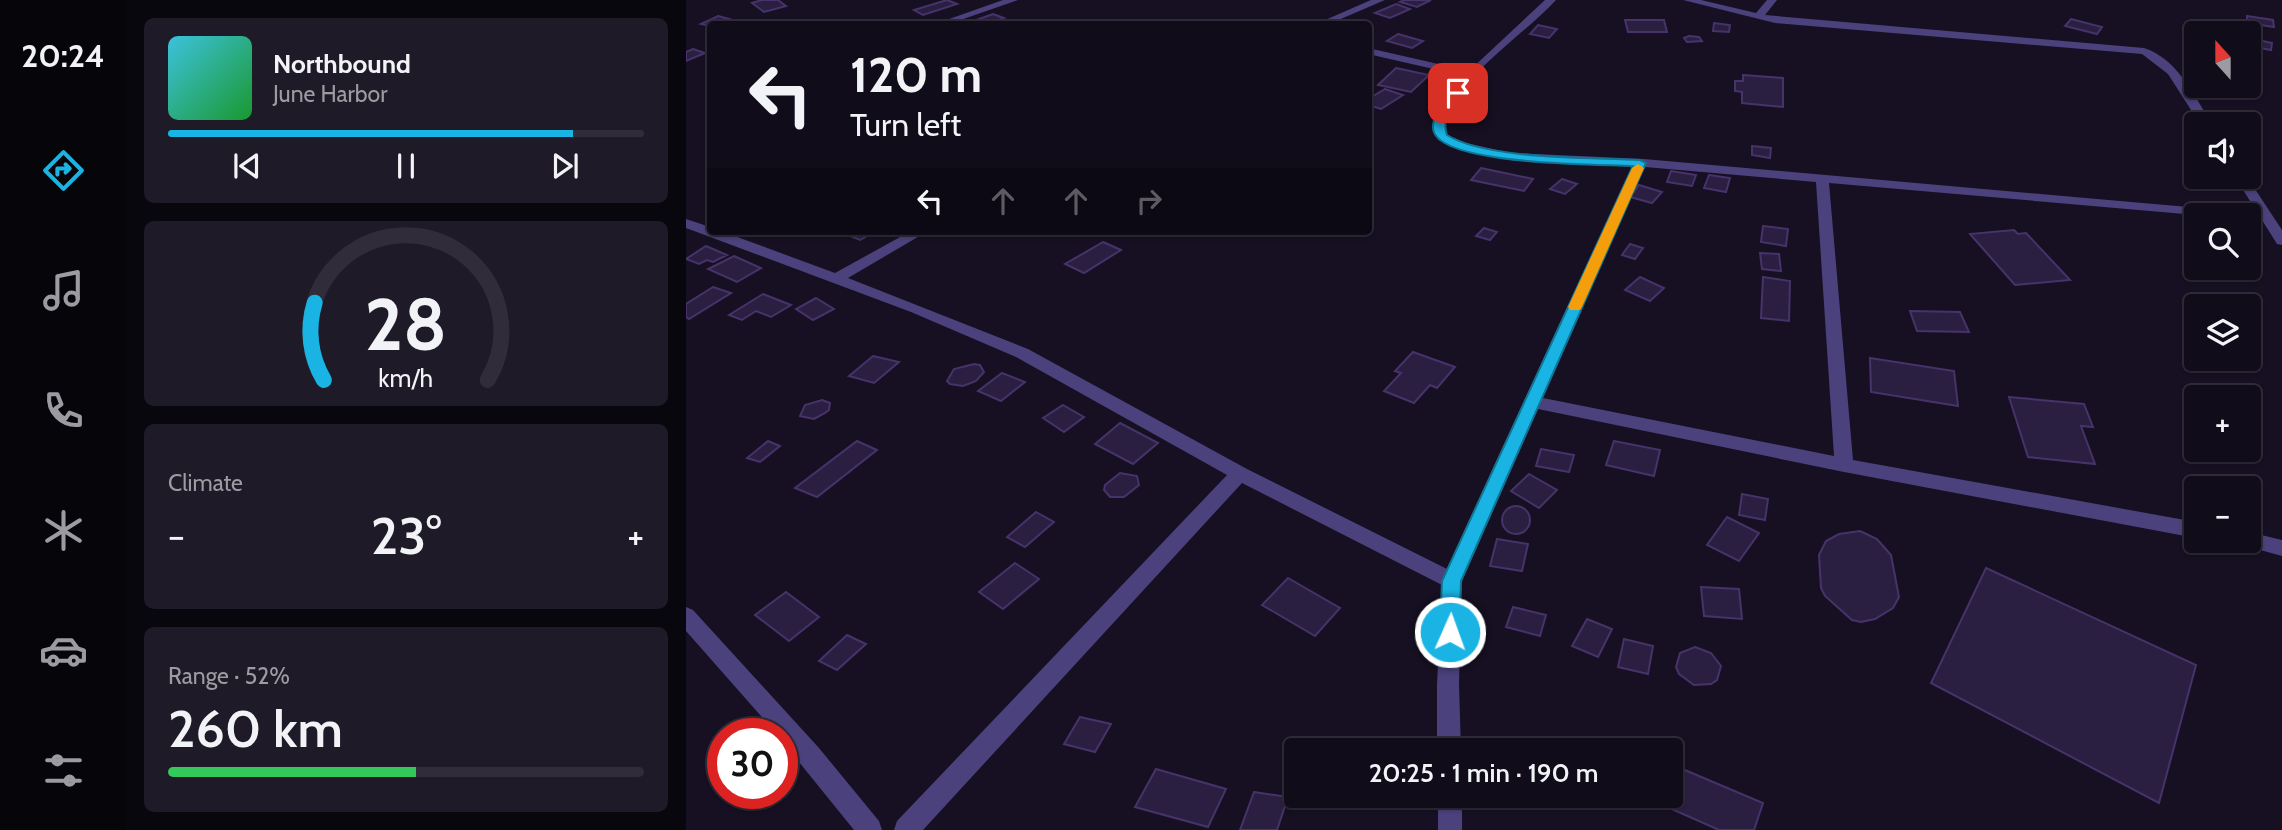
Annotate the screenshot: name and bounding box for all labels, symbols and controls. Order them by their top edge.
north arrow [2184,21,2261,98]
map controls [2184,21,2261,553]
text: 20:24 [21,36,105,75]
text: 120 m [850,45,982,104]
text: Northbound [273,48,411,80]
icon: left [735,49,826,140]
pin [1428,63,1488,123]
icon: arrive [1439,74,1477,112]
text: June Harbor [273,80,387,108]
text: Turn left [850,105,961,144]
button: sound [2184,112,2261,189]
icon: directions [39,146,88,195]
icon: previous [228,147,266,185]
icon: pause [387,147,425,185]
icon: next [546,147,584,185]
icon: left [911,182,949,220]
icon: ahead [984,182,1022,220]
icon: ahead [1057,182,1095,220]
icon: right [1130,182,1168,220]
button: search [2184,203,2261,280]
icon: music [39,266,88,315]
text: 28 [365,280,447,368]
button: layers [2184,294,2261,371]
text: km/h [379,362,433,392]
button: + [2184,385,2261,462]
icon: phone [39,386,88,435]
text: Climate [168,469,243,497]
button: − [2184,476,2261,553]
text: 23° [371,504,441,567]
icon: climate [39,506,88,555]
text: − [168,512,185,559]
text: + [627,512,644,559]
position arrow [1413,595,1487,669]
icon: car [39,626,88,675]
text: Range · 52% [168,662,290,690]
text: 260 km [168,697,343,760]
speed limit sign: 30 [707,718,798,809]
icon: filters [39,746,88,795]
text: 20:25 · 1 min · 190 m [1369,757,1598,789]

